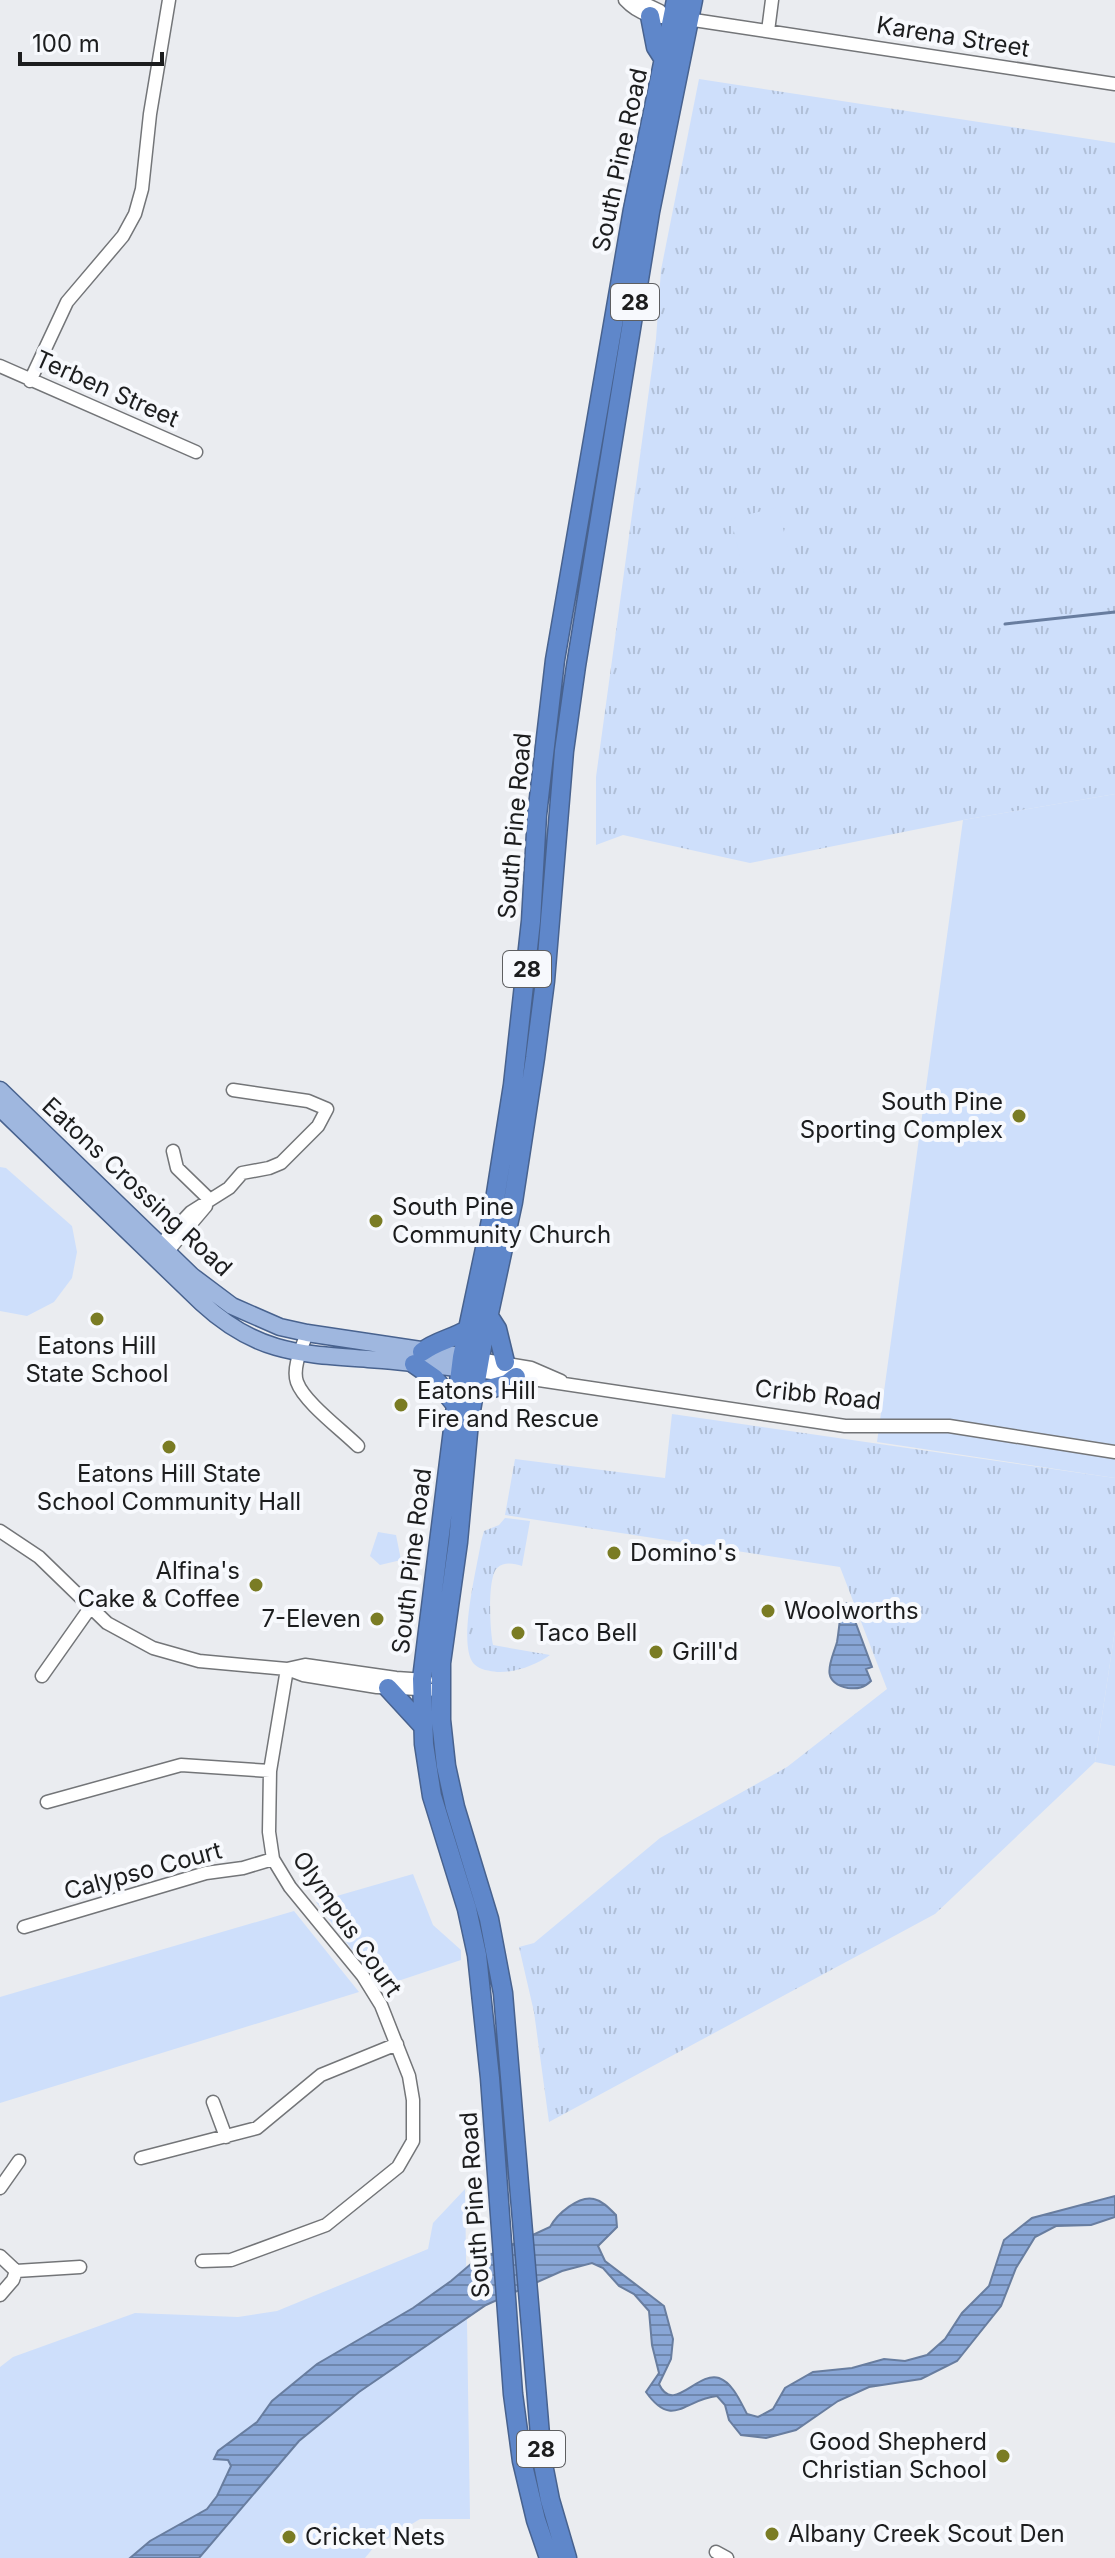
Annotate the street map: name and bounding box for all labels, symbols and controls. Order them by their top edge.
street label: Karena Street [875,10,1032,63]
scale bar [20,16,162,66]
text: 100 m [32,29,100,58]
street label: South Pine Road [586,66,653,254]
road number: 28 [611,284,659,320]
street label: Terben Street [31,344,184,433]
street label: South Pine Road [492,732,537,920]
road number: 28 [503,951,551,987]
place label: South Pine Sporting Complex [800,1087,1003,1144]
street label: Eatons Crossing Road [36,1091,238,1282]
marker: South Pine Sporting Complex [1010,1107,1028,1125]
place label: South Pine Community Church [392,1192,611,1249]
marker: South Pine Community Church [367,1212,385,1230]
marker: Eatons Hill State School [88,1310,106,1328]
place label: Eatons Hill State School [25,1331,169,1388]
street label: Cribb Road [753,1373,883,1416]
place label: Eatons Hill Fire and Rescue [417,1376,599,1433]
marker: Eatons Hill Fire and Rescue [392,1396,410,1414]
marker: Eatons Hill State School Community Hall [160,1438,178,1456]
place label: Eatons Hill State School Community Hall [37,1459,301,1516]
street label: South Pine Road [386,1467,437,1655]
place label: Domino's [630,1538,737,1567]
marker: Domino's [605,1544,623,1562]
place label: Alfina's Cake & Coffee [77,1556,240,1613]
marker: Alfina's Cake & Coffee [247,1576,265,1594]
place label: Woolworths [784,1596,919,1625]
marker: Woolworths [759,1602,777,1620]
place label: 7-Eleven [261,1604,361,1633]
marker: 7-Eleven [368,1610,386,1628]
place label: Taco Bell [534,1618,637,1647]
marker: Taco Bell [509,1624,527,1642]
place label: Grill'd [672,1637,738,1666]
marker: Grill'd [647,1643,665,1661]
street label: Calypso Court [61,1835,225,1906]
street label: Olympus Court [287,1846,408,2002]
street label: South Pine Road [454,2111,495,2299]
place label: Good Shepherd Christian School [801,2427,987,2484]
road number: 28 [517,2431,565,2467]
marker: Good Shepherd Christian School [994,2447,1012,2465]
place label: Albany Creek Scout Den [788,2519,1065,2548]
place label: Cricket Nets [305,2522,445,2551]
marker: Albany Creek Scout Den [763,2525,781,2543]
marker: Cricket Nets [280,2528,298,2546]

